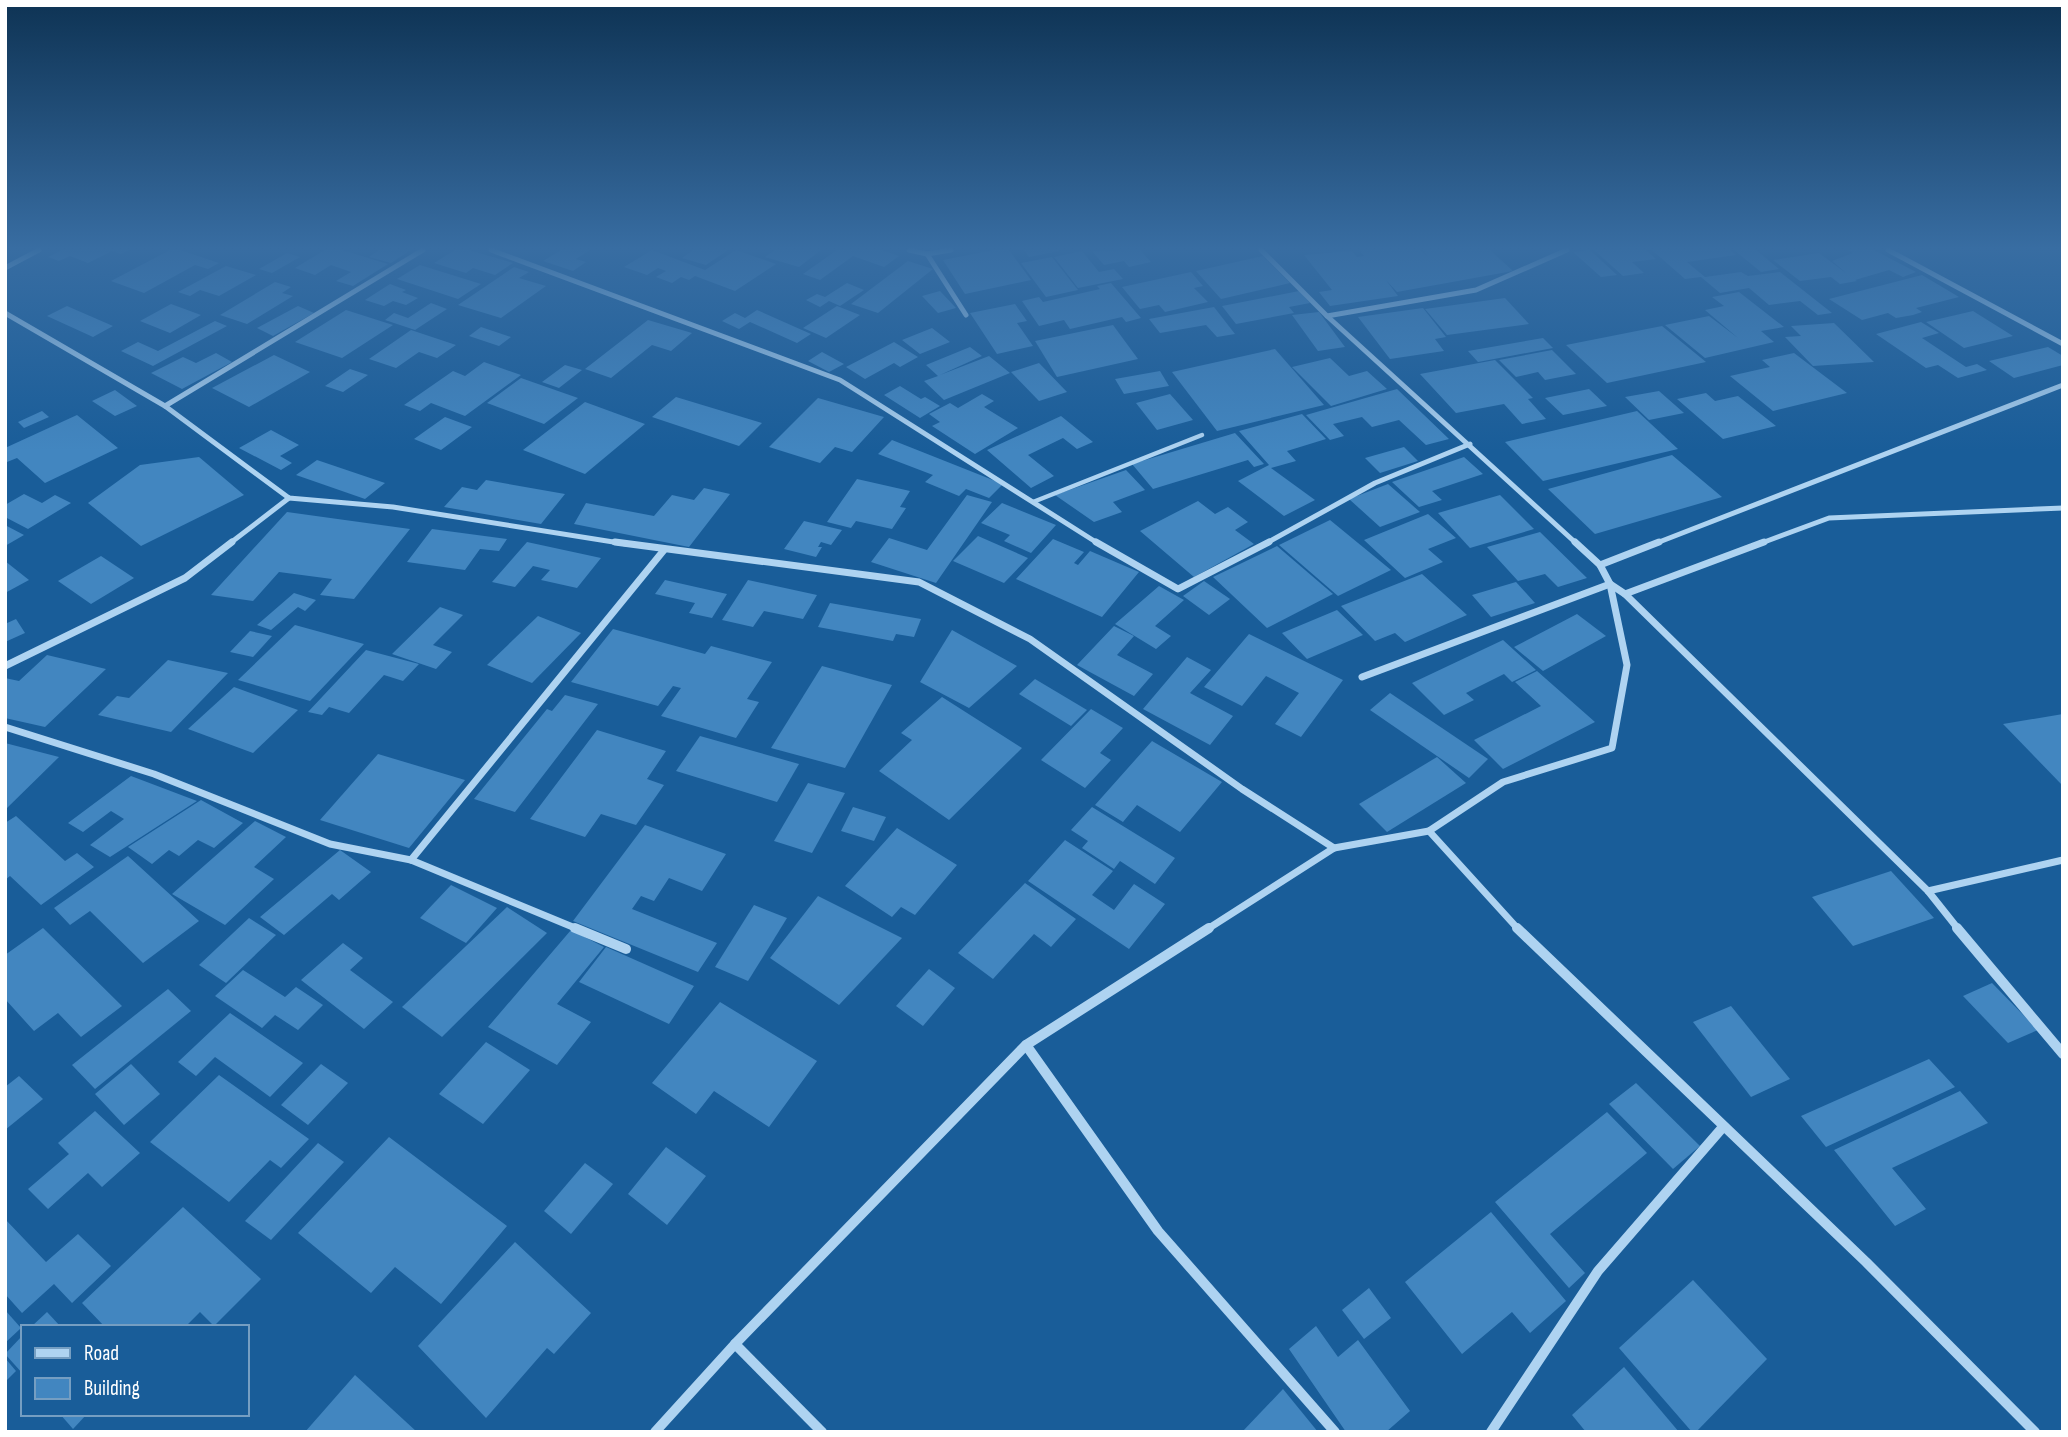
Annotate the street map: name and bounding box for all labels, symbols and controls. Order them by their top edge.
legend [21,1325,248,1416]
text: Road [84,1341,119,1366]
text: Building [84,1376,140,1401]

